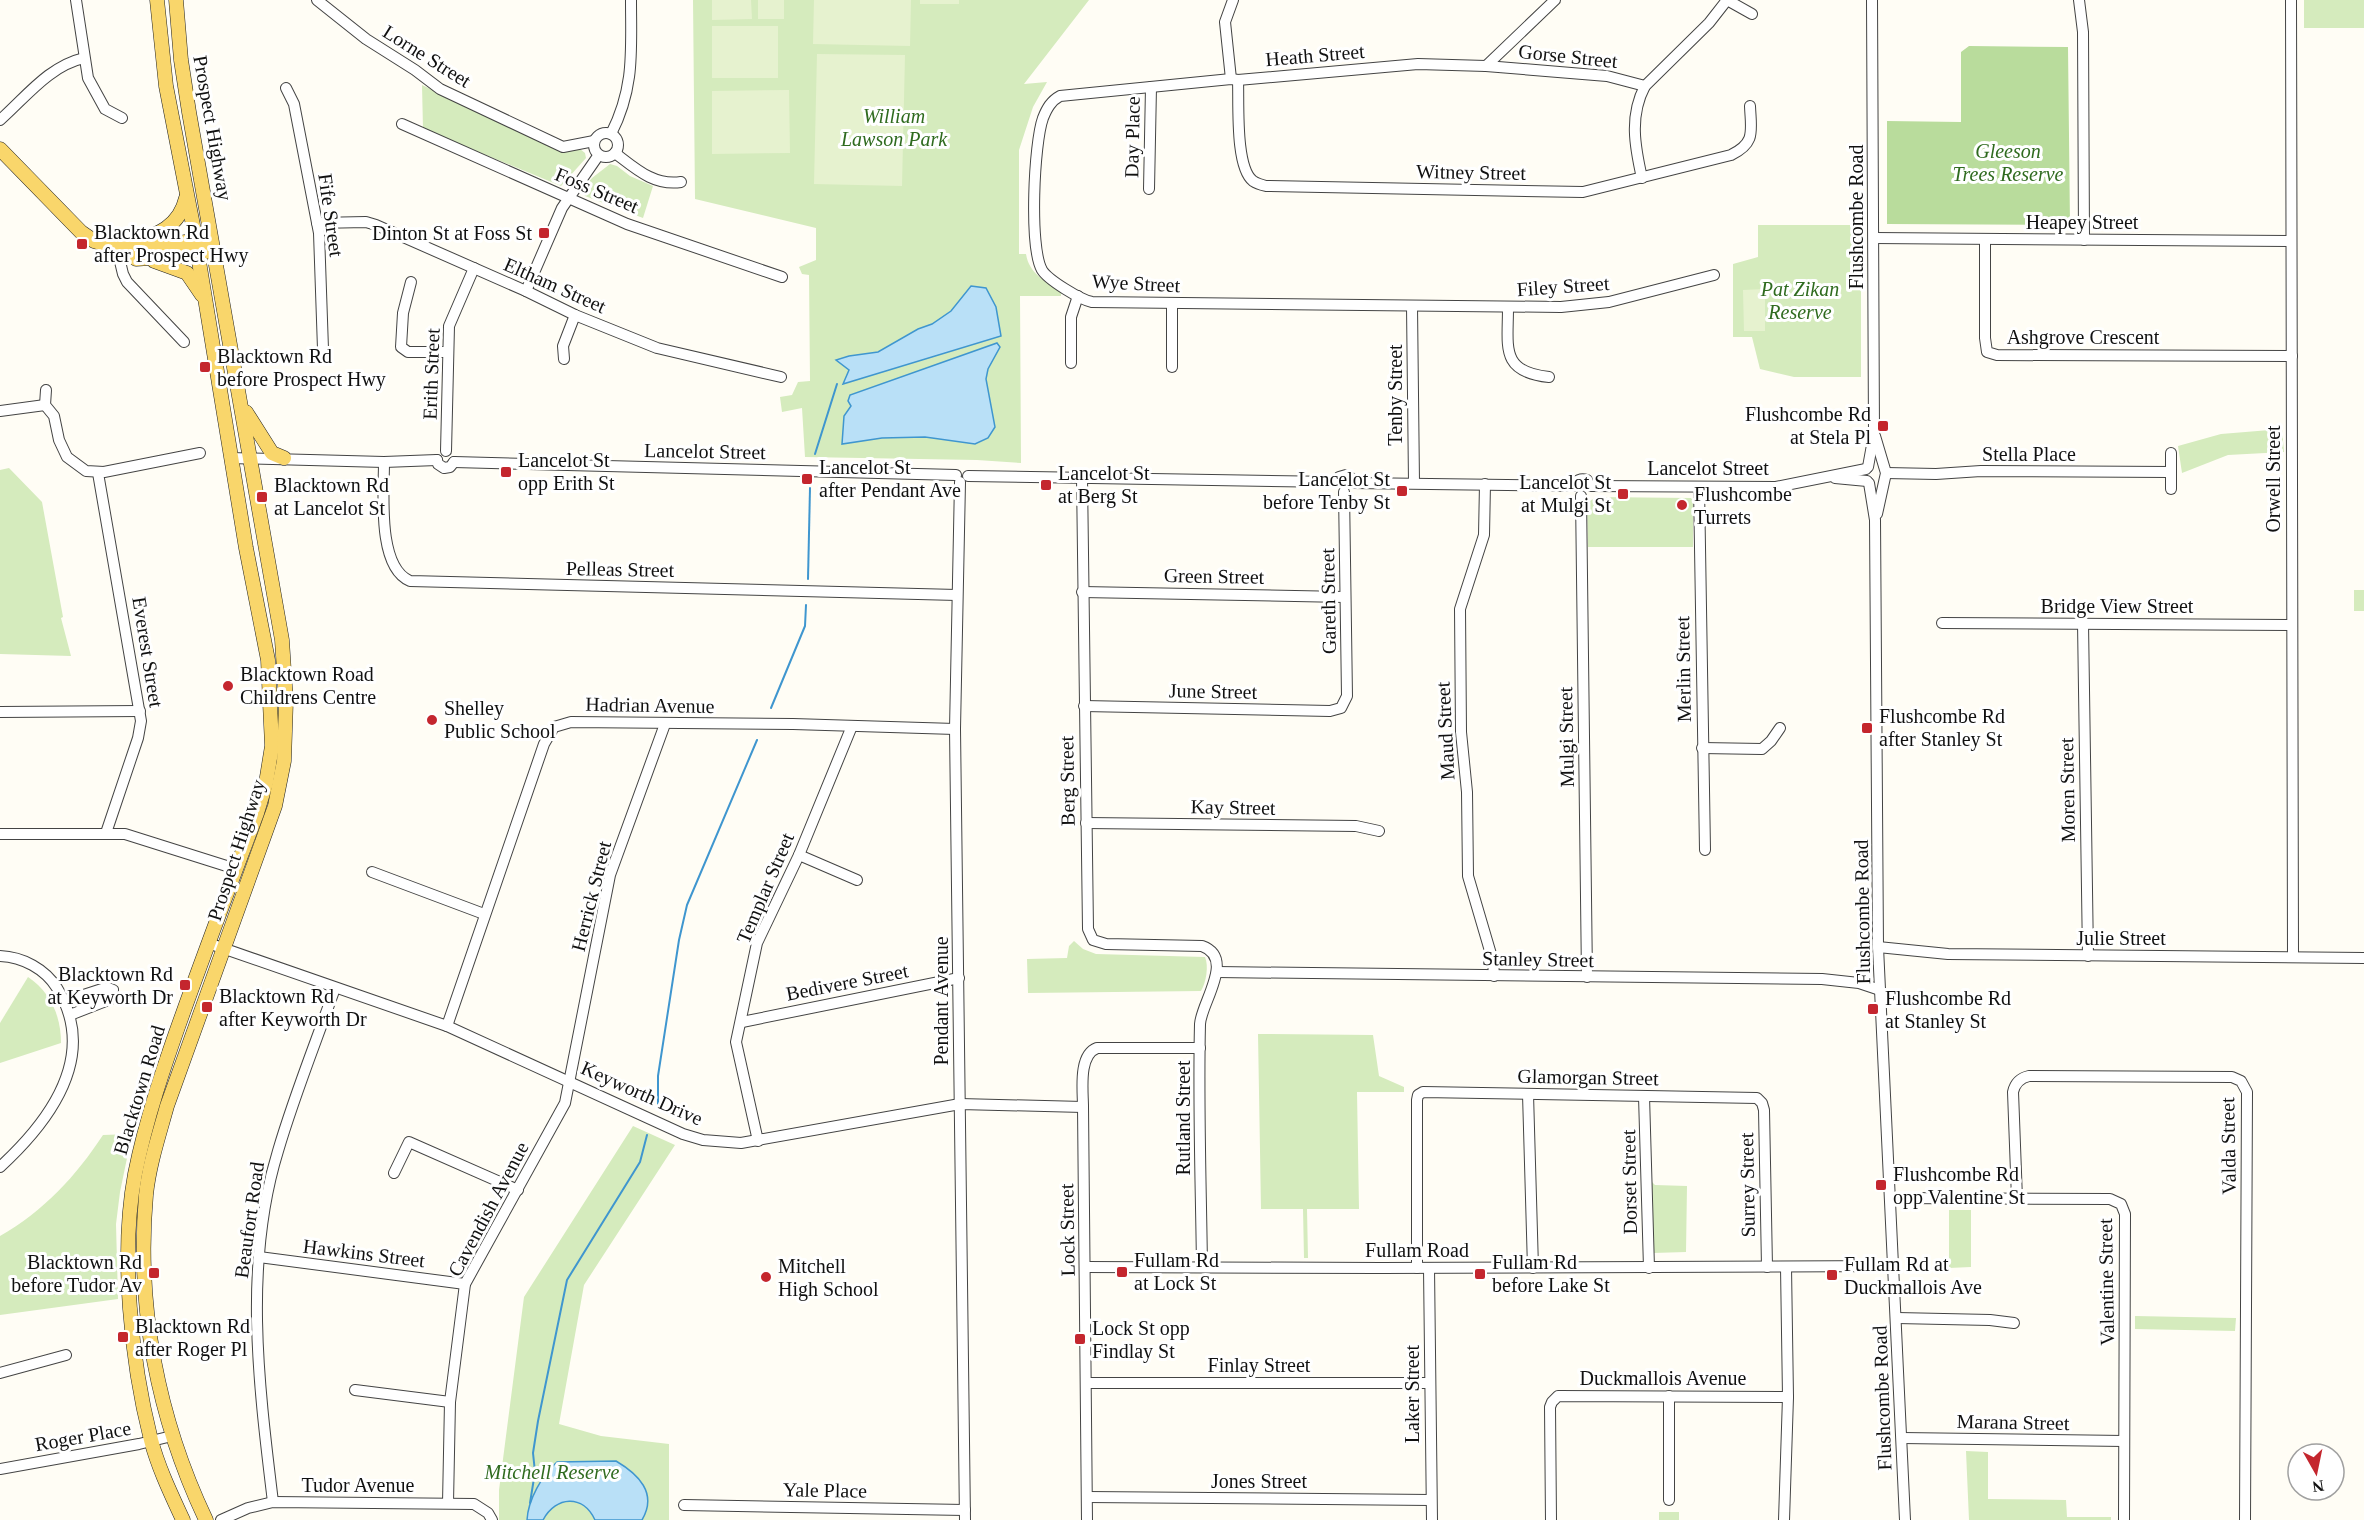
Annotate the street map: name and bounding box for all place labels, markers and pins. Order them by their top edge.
place label: Blacktown Rd after Prospect Hwy [94,221,248,267]
place label: Dinton St at Foss St [372,222,532,244]
marker: Dinton St at Foss St [537,226,551,240]
marker: Blacktown Rd after Prospect Hwy [75,237,89,251]
place label: Blacktown Rd before Prospect Hwy [217,345,386,391]
marker: Blacktown Rd before Prospect Hwy [198,360,212,374]
place label: Flushcombe Rd at Stela Pl [1745,403,1871,448]
marker: Flushcombe Rd at Stela Pl [1876,419,1890,433]
place label: Lancelot St opp Erith St [518,449,615,495]
place label: Lancelot St after Pendant Ave [819,456,961,501]
place label: Lancelot St at Berg St [1058,462,1150,508]
marker: Lancelot St opp Erith St [499,465,513,479]
place label: Lancelot St before Tenby St [1263,468,1390,514]
place label: Lancelot St at Mulgi St [1519,471,1611,517]
marker: Lancelot St after Pendant Ave [800,472,814,486]
place label: Blacktown Rd at Lancelot St [274,474,389,519]
marker: Lancelot St at Berg St [1039,478,1053,492]
place label: Flushcombe Turrets [1694,483,1792,528]
marker: Lancelot St before Tenby St [1395,484,1409,498]
marker: Lancelot St at Mulgi St [1616,487,1630,501]
marker: Blacktown Rd at Lancelot St [255,490,269,504]
marker: Flushcombe Turrets [1675,498,1689,512]
place label: Blacktown Road Childrens Centre [240,663,376,708]
marker: Blacktown Road Childrens Centre [221,679,235,693]
place label: Shelley Public School [444,697,556,742]
place label: Flushcombe Rd after Stanley St [1879,705,2005,751]
marker: Shelley Public School [425,713,439,727]
marker: Flushcombe Rd after Stanley St [1860,721,1874,735]
place label: Blacktown Rd at Keyworth Dr [47,963,173,1009]
marker: Blacktown Rd at Keyworth Dr [178,978,192,992]
place label: Blacktown Rd after Keyworth Dr [219,985,367,1031]
place label: Flushcombe Rd at Stanley St [1885,987,2011,1033]
marker: Blacktown Rd after Keyworth Dr [200,1000,214,1014]
marker: Flushcombe Rd at Stanley St [1866,1002,1880,1016]
place label: Flushcombe Rd opp Valentine St [1893,1163,2025,1209]
marker: Flushcombe Rd opp Valentine St [1874,1178,1888,1192]
place label: Fullam Rd at Lock St [1134,1249,1219,1294]
place label: Blacktown Rd before Tudor Av [11,1251,142,1296]
place label: Fullam Rd before Lake St [1492,1251,1610,1296]
place label: Fullam Rd at Duckmallois Ave [1844,1253,1982,1298]
place label: Mitchell High School [778,1255,879,1301]
marker: Fullam Rd at Lock St [1115,1265,1129,1279]
marker: Blacktown Rd before Tudor Av [147,1266,161,1280]
marker: Fullam Rd before Lake St [1473,1267,1487,1281]
marker: Fullam Rd at Duckmallois Ave [1825,1268,1839,1282]
marker: Mitchell High School [759,1270,773,1284]
place label: Blacktown Rd after Roger Pl [135,1315,250,1361]
place label: Lock St opp Findlay St [1092,1317,1190,1363]
marker: Blacktown Rd after Roger Pl [116,1330,130,1344]
marker: Lock St opp Findlay St [1073,1332,1087,1346]

